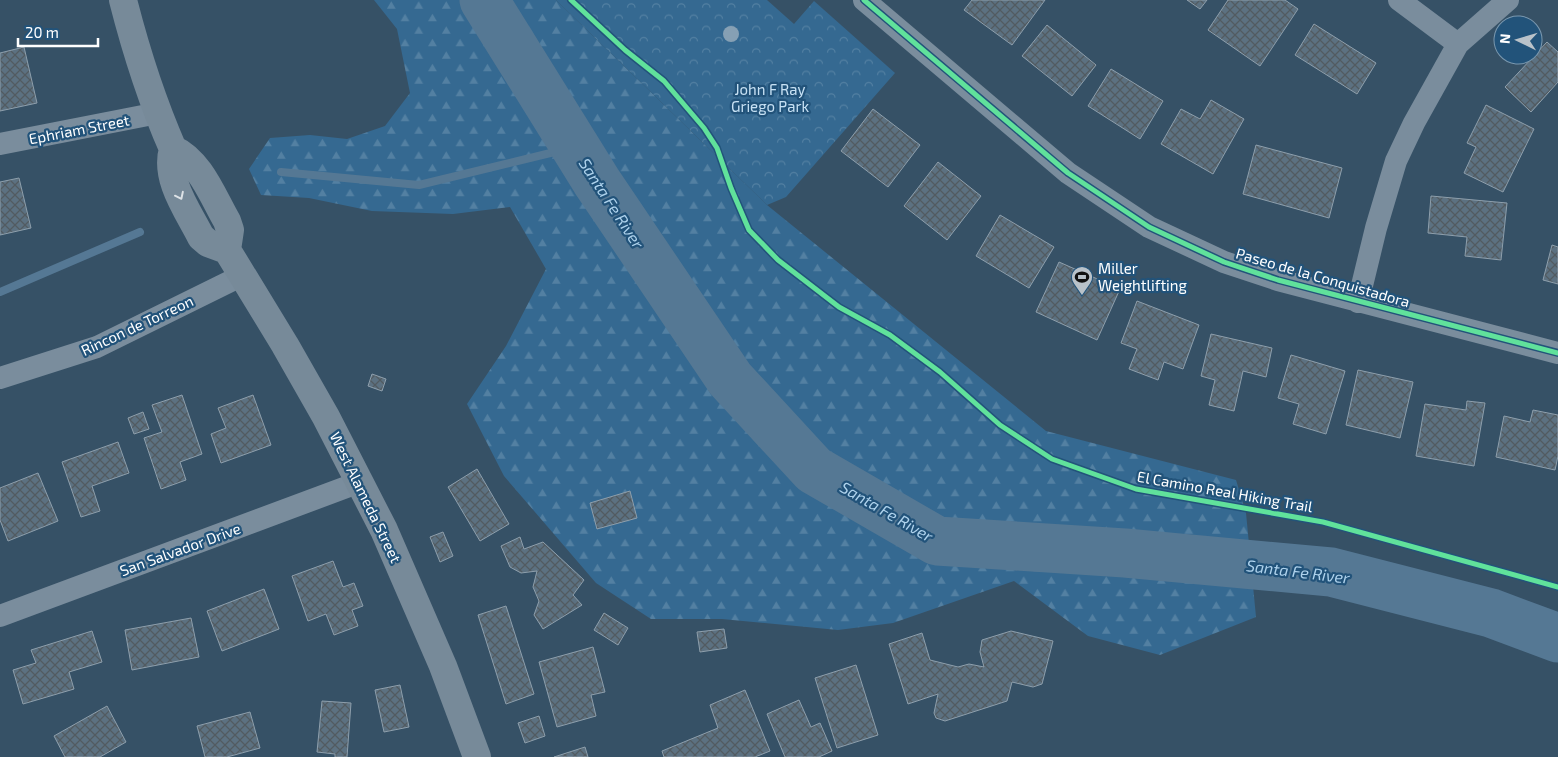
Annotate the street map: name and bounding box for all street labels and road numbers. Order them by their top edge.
street label: Ephriam Street [27,110,131,148]
street label: Paseo de la Conquistadora [1234,244,1412,310]
street label: Rincon de Torreon [78,291,196,359]
street label: West Alameda Street [326,429,406,566]
street label: El Camino Real Hiking Trail [1136,467,1315,515]
street label: San Salvador Drive [117,519,243,579]

